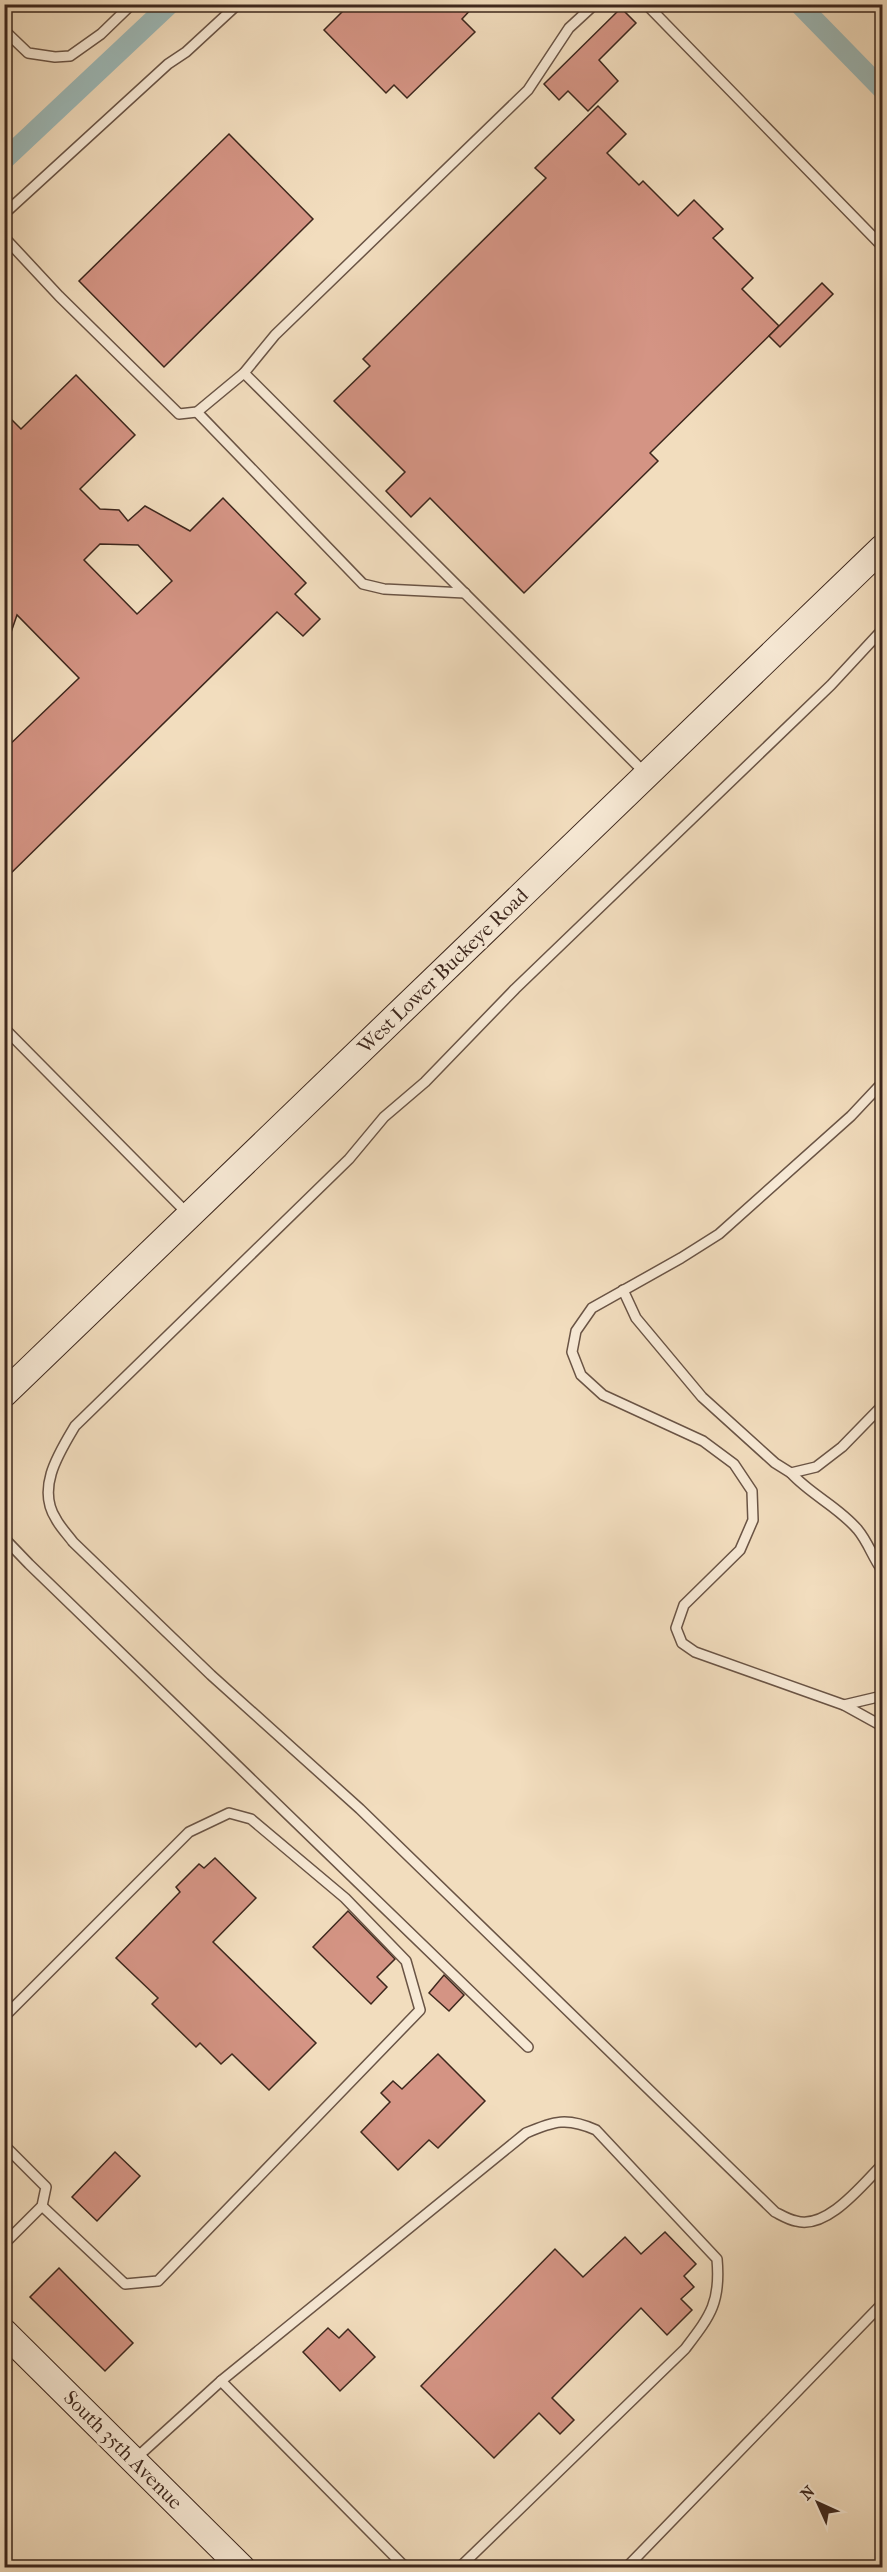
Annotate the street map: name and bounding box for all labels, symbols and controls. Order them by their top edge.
street label: West Lower Buckeye Road [352,883,534,1059]
street label: South 35th Avenue [59,2386,187,2514]
north arrow [788,2473,848,2533]
text: N [797,2481,819,2504]

